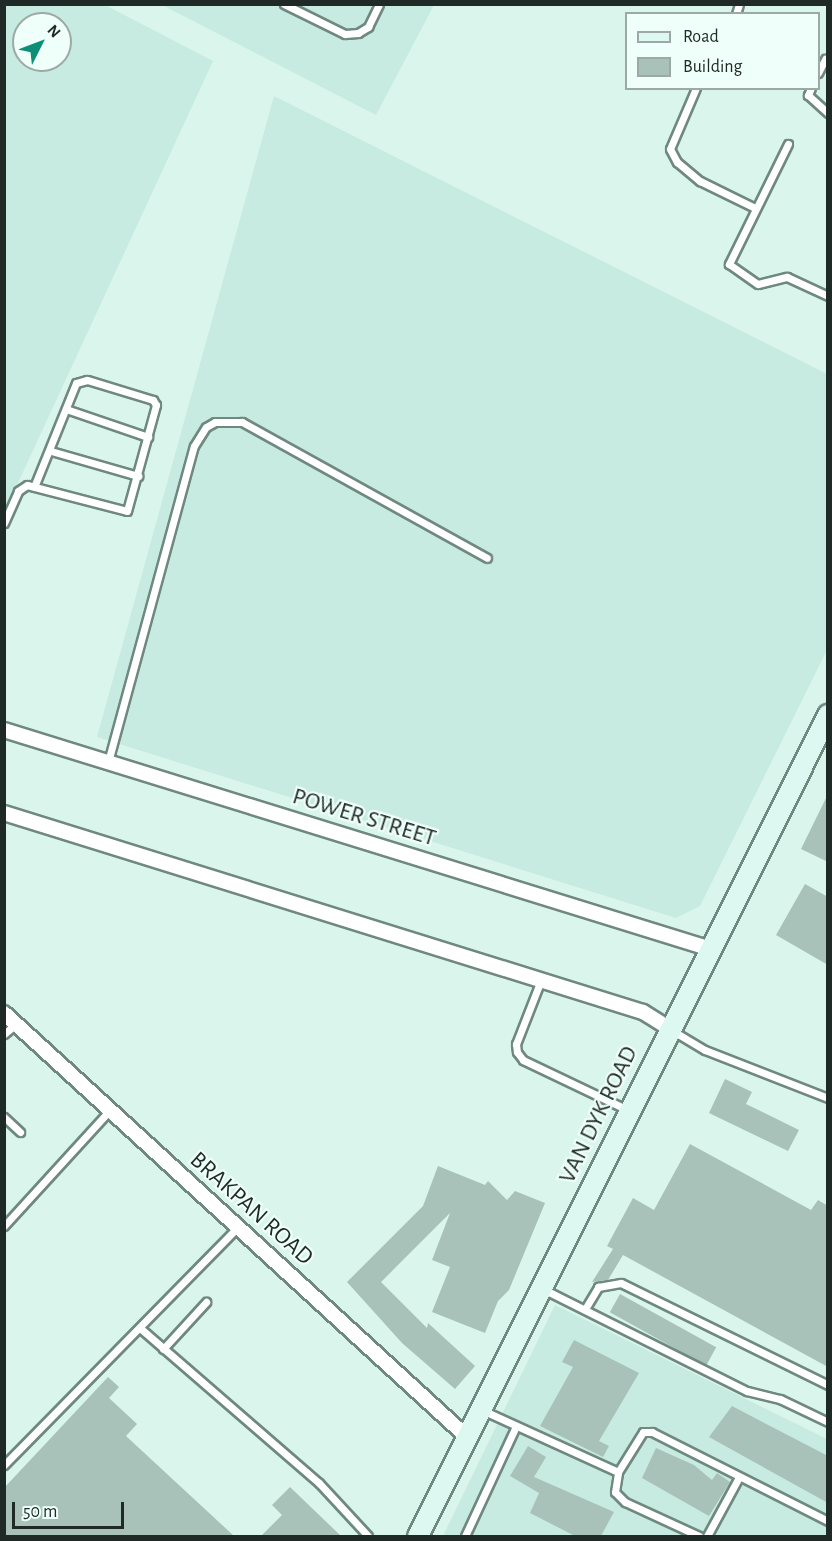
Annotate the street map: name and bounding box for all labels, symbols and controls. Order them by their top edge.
north arrow [12,12,72,72]
legend [625,12,820,90]
text: N [44,22,64,41]
text: Road [683,28,719,46]
text: Building [683,58,742,76]
street label: POWER STREET [289,783,439,853]
street label: VAN DYK ROAD [553,1042,645,1188]
street label: BRAKPAN ROAD [183,1146,319,1272]
scale bar [15,1490,128,1528]
text: 50 m [23,1503,57,1521]

